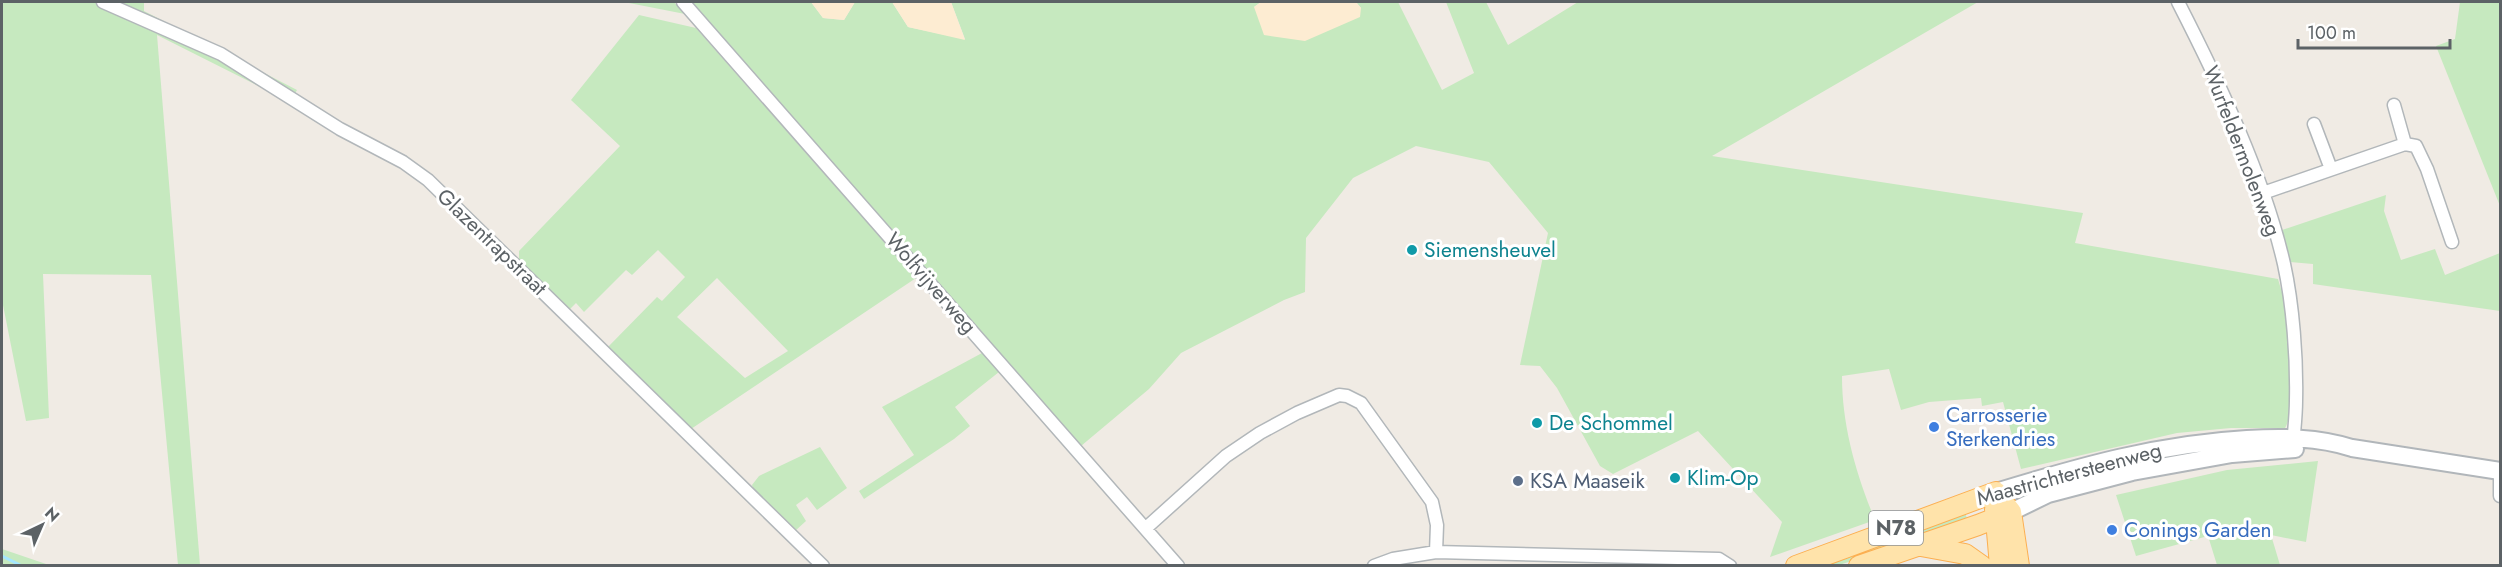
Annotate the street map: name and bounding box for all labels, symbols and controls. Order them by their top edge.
scale bar [2298,12,2450,50]
text: 100 m [2307,20,2356,46]
street label: Wurfeldermolenweg [2196,61,2288,241]
street label: Glazentrapstraat [430,182,554,302]
street label: Wolfvijverweg [878,226,984,340]
place label: Siemensheuvel [1424,235,1556,265]
marker: Siemensheuvel [1405,243,1419,257]
place label: Carrosserie Sterkendries [1946,400,2055,454]
place label: De Schommel [1549,408,1673,438]
marker: De Schommel [1530,416,1544,430]
marker: Carrosserie Sterkendries [1927,420,1941,434]
street label: Maastrichtersteenweg [1973,435,2165,513]
place label: Klim-Op [1687,463,1759,493]
place label: KSA Maaseik [1530,466,1645,496]
marker: Klim-Op [1668,471,1682,485]
marker: KSA Maaseik [1511,474,1525,488]
north arrow [12,495,72,555]
text: N [40,502,65,527]
road number: N78 [1869,511,1923,545]
place label: Conings Garden [2124,515,2271,545]
marker: Conings Garden [2105,523,2119,537]

